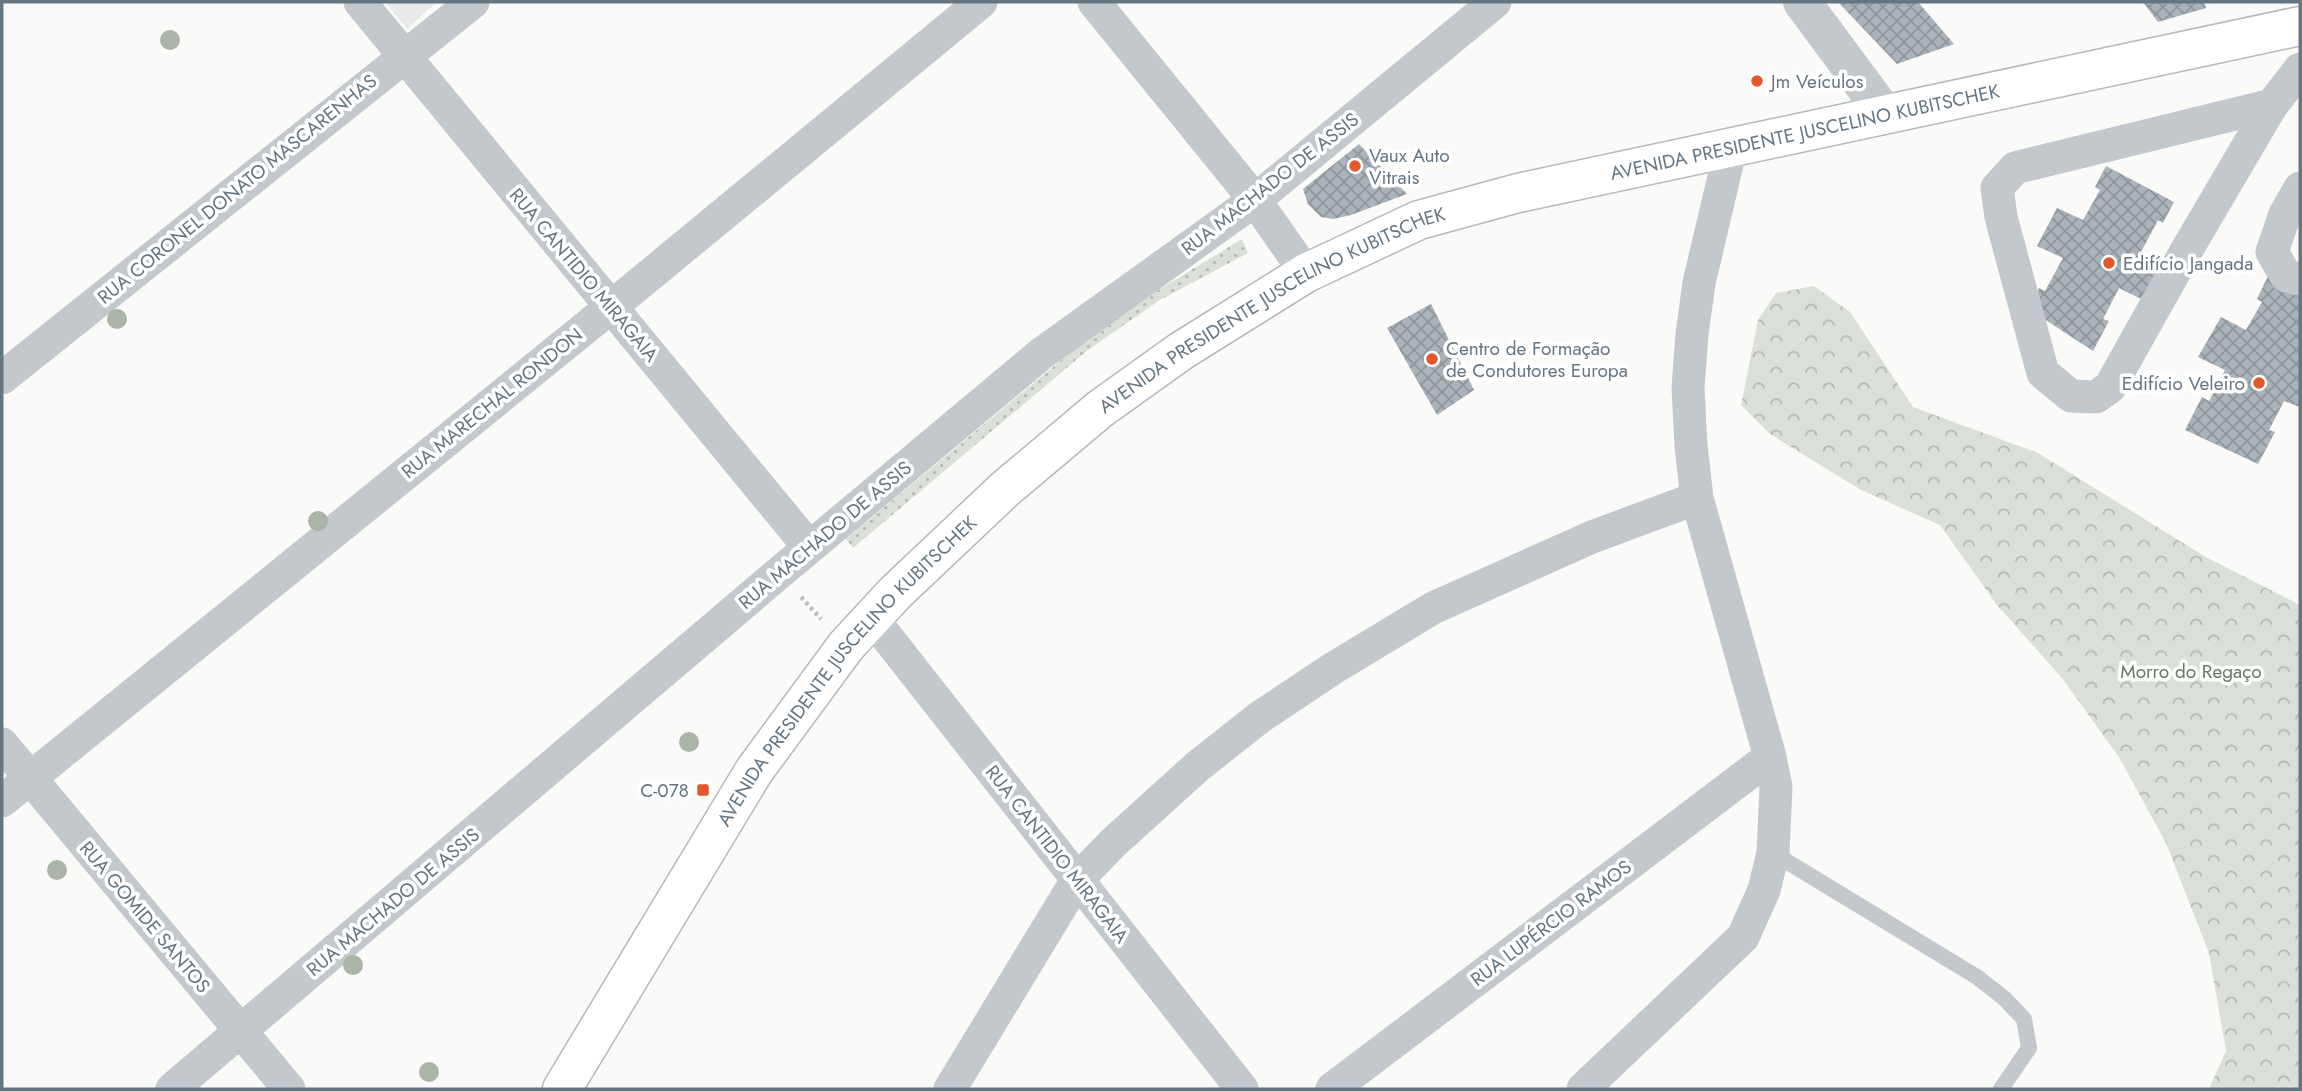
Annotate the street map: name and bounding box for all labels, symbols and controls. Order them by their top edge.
street label: RUA CORONEL DONATO MASCARENHAS [92,68,382,310]
place label: Jm Veículos [1768,68,1864,95]
marker: Jm Veículos [1749,73,1765,89]
street label: AVENIDA PRESIDENTE JUSCELINO KUBITSCHEK [1608,77,2002,186]
street label: RUA MACHADO DE ASSIS [1176,106,1364,262]
place label: Vaux Auto Vitrais [1369,142,1450,191]
marker: Vaux Auto Vitrais [1347,158,1363,174]
street label: RUA CANTIDIO MIRAGAIA [503,182,665,368]
street label: AVENIDA PRESIDENTE JUSCELINO KUBITSCHEK [1093,200,1448,419]
place label: Edifício Jangada [2123,250,2253,277]
marker: Edifício Jangada [2101,255,2117,271]
street label: RUA MARECHAL RONDON [396,321,588,485]
place label: Centro de Formação de Condutores Europa [1446,335,1628,384]
marker: Centro de Formação de Condutores Europa [1424,351,1440,367]
place label: Edifício Veleiro [2122,370,2245,397]
marker: Edifício Veleiro [2251,375,2267,391]
street label: RUA MACHADO DE ASSIS [733,454,917,616]
street label: AVENIDA PRESIDENTE JUSCELINO KUBITSCHEK [710,509,983,831]
park label: Morro do Regaço [2120,658,2262,685]
street label: RUA CANTIDIO MIRAGAIA [979,759,1135,949]
place label: C-078 [640,777,689,804]
marker: C-078 [695,782,711,798]
street label: RUA MACHADO DE ASSIS [301,821,485,983]
street label: RUA GOMIDE SANTOS [73,835,217,999]
street label: RUA LUPÉRCIO RAMOS [1465,854,1637,992]

